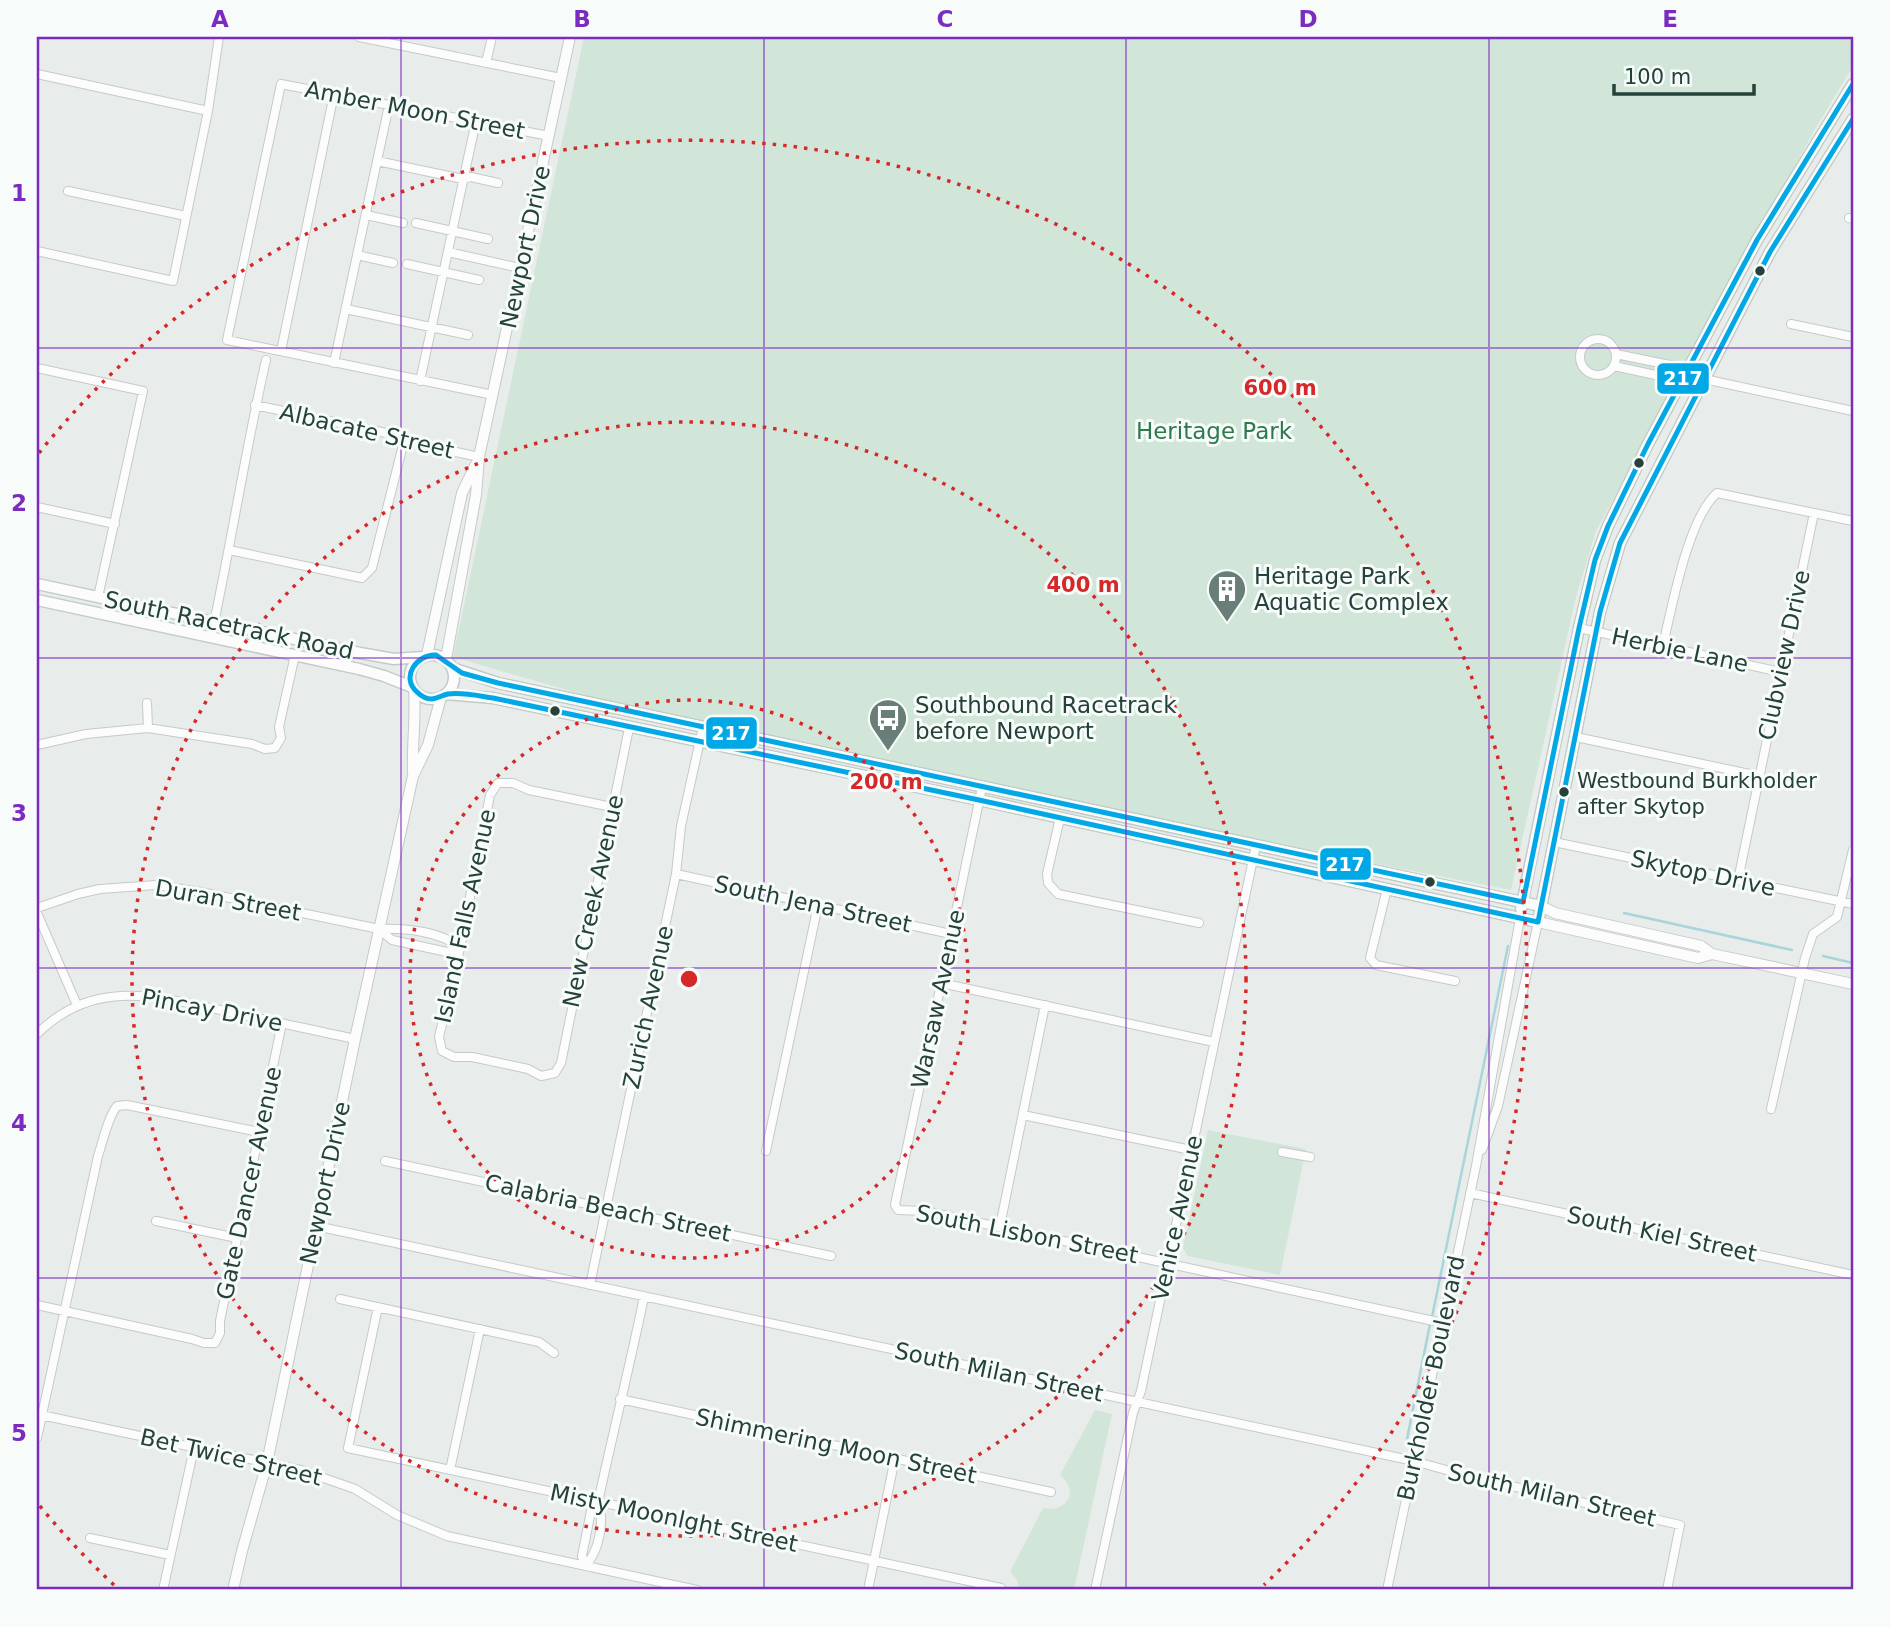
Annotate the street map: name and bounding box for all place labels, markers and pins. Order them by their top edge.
unlabelled marker [1753,264,1767,278]
unlabelled marker [1632,456,1646,470]
place label: Heritage Park Aquatic Complex [1254,563,1449,615]
building icon: Heritage Park Aquatic Complex [1206,568,1248,623]
place label: Southbound Racetrack before Newport [915,692,1177,744]
bus stop icon: Southbound Racetrack before Newport [867,697,909,752]
unlabelled marker [548,704,562,718]
place label: Westbound Burkholder after Skytop [1577,769,1817,819]
marker: Westbound Burkholder after Skytop [1557,785,1571,799]
unlabelled marker [1423,875,1437,889]
centre of rings [677,967,701,991]

